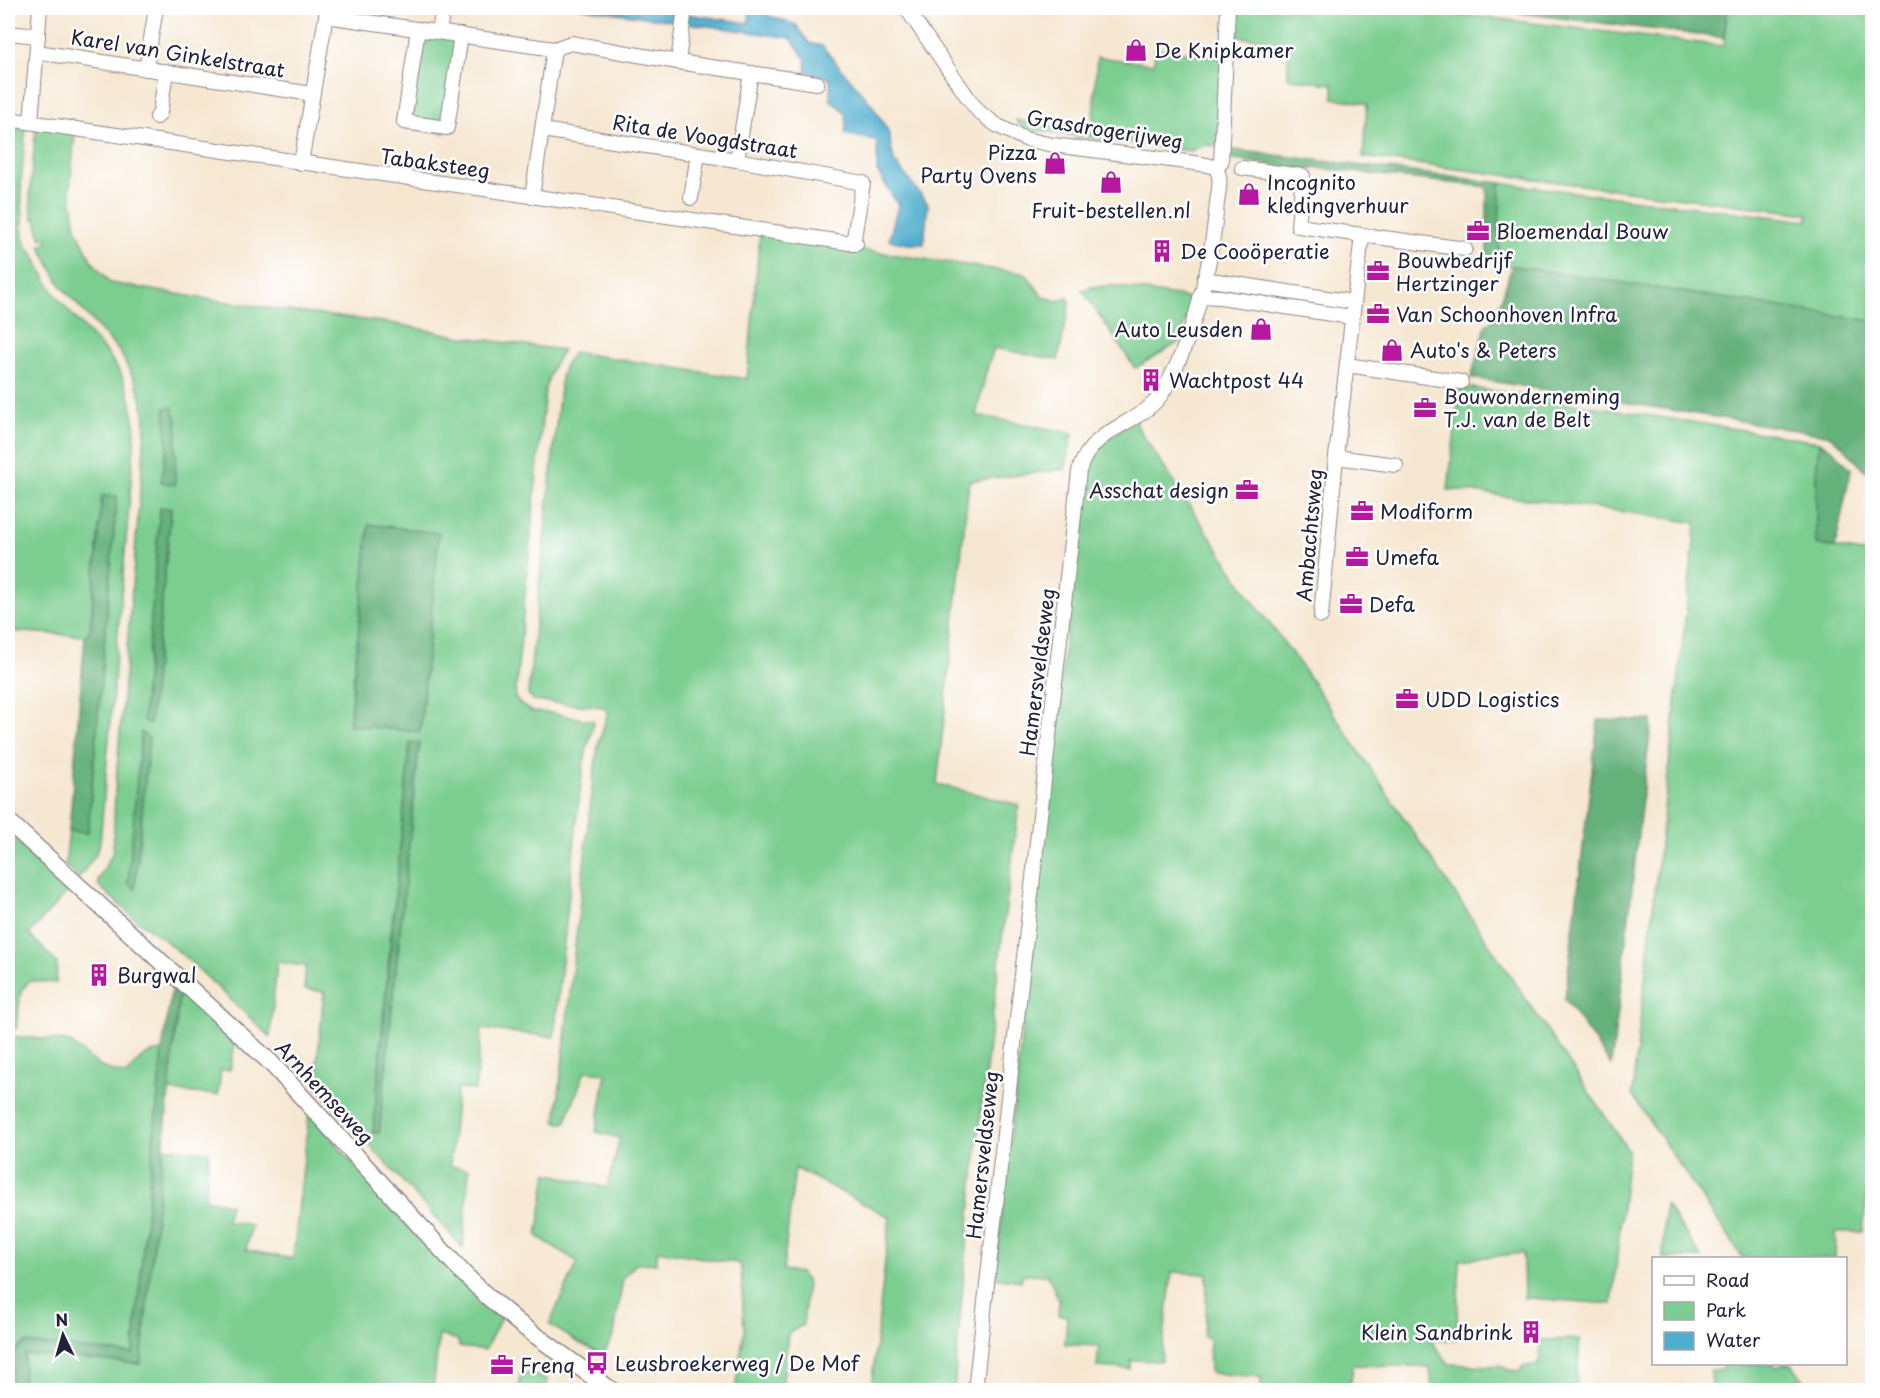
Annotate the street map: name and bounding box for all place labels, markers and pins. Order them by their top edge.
place label: De Knipkamer [1154,35,1294,65]
shop icon: De Knipkamer [1123,37,1149,63]
place label: Pizza Party Ovens [920,137,1038,190]
shop icon: Pizza Party Ovens [1042,150,1068,176]
place label: Incognito kledingverhuur [1267,167,1409,220]
shop icon: Fruit-bestellen.nl [1098,169,1124,195]
shop icon: Incognito kledingverhuur [1236,181,1262,207]
place label: Fruit-bestellen.nl [1031,195,1191,225]
place label: Bloemendal Bouw [1496,216,1669,246]
office icon: Bloemendal Bouw [1465,218,1491,244]
place label: De Cooöperatie [1180,236,1330,266]
building icon: De Cooöperatie [1149,238,1175,264]
place label: Bouwbedrijf Hertzinger [1396,245,1514,298]
office icon: Bouwbedrijf Hertzinger [1365,258,1391,284]
place label: Van Schoonhoven Infra [1396,299,1618,329]
office icon: Van Schoonhoven Infra [1365,301,1391,327]
place label: Auto Leusden [1114,314,1243,344]
shop icon: Auto Leusden [1248,316,1274,342]
place label: Auto's & Peters [1410,335,1557,365]
shop icon: Auto's & Peters [1379,337,1405,363]
place label: Wachtpost 44 [1169,365,1304,395]
building icon: Wachtpost 44 [1138,367,1164,393]
place label: Bouwonderneming T.J. van de Belt [1443,381,1620,434]
office icon: Bouwonderneming T.J. van de Belt [1412,395,1438,421]
place label: Asschat design [1089,475,1229,505]
office icon: Asschat design [1234,477,1260,503]
place label: Modiform [1380,496,1473,526]
office icon: Modiform [1349,498,1375,524]
place label: Umefa [1375,542,1440,572]
office icon: Umefa [1344,544,1370,570]
place label: Defa [1369,589,1415,619]
office icon: Defa [1338,591,1364,617]
place label: UDD Logistics [1425,684,1559,714]
office icon: UDD Logistics [1394,686,1420,712]
place label: Burgwal [117,960,196,990]
building icon: Burgwal [86,962,112,988]
place label: Klein Sandbrink [1361,1317,1513,1347]
building icon: Klein Sandbrink [1518,1319,1544,1345]
place label: Leusbroekerweg / De Mof [615,1348,861,1378]
place label: Frenq [520,1350,575,1380]
bus stop icon: Leusbroekerweg / De Mof [584,1350,610,1376]
office icon: Frenq [489,1352,515,1378]

